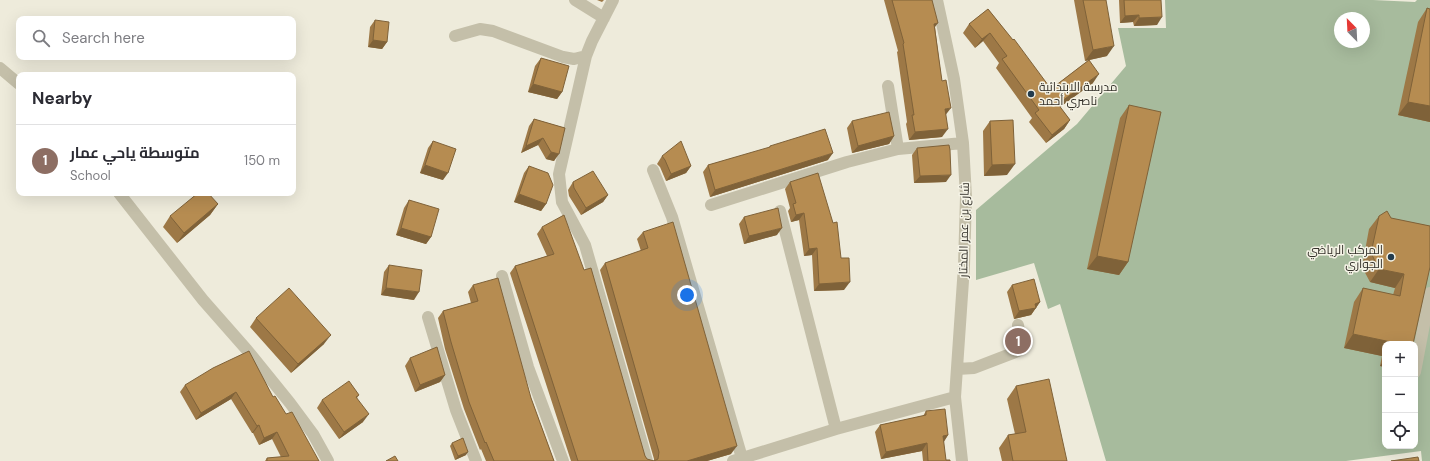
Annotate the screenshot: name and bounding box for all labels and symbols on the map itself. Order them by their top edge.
north arrow [1334,12,1370,48]
place label: مدرسة الابتدائية ناصري أحمد [1039,79,1117,111]
marker: مدرسة الابتدائية ناصري أحمد [1026,89,1036,99]
street label: شارع بن عمر المختار [955,182,973,279]
place label: المركب الرياضي الجواري [1307,242,1383,274]
marker: المركب الرياضي الجواري [1386,252,1396,262]
your location [677,285,697,305]
pin: 1 [1005,326,1031,356]

